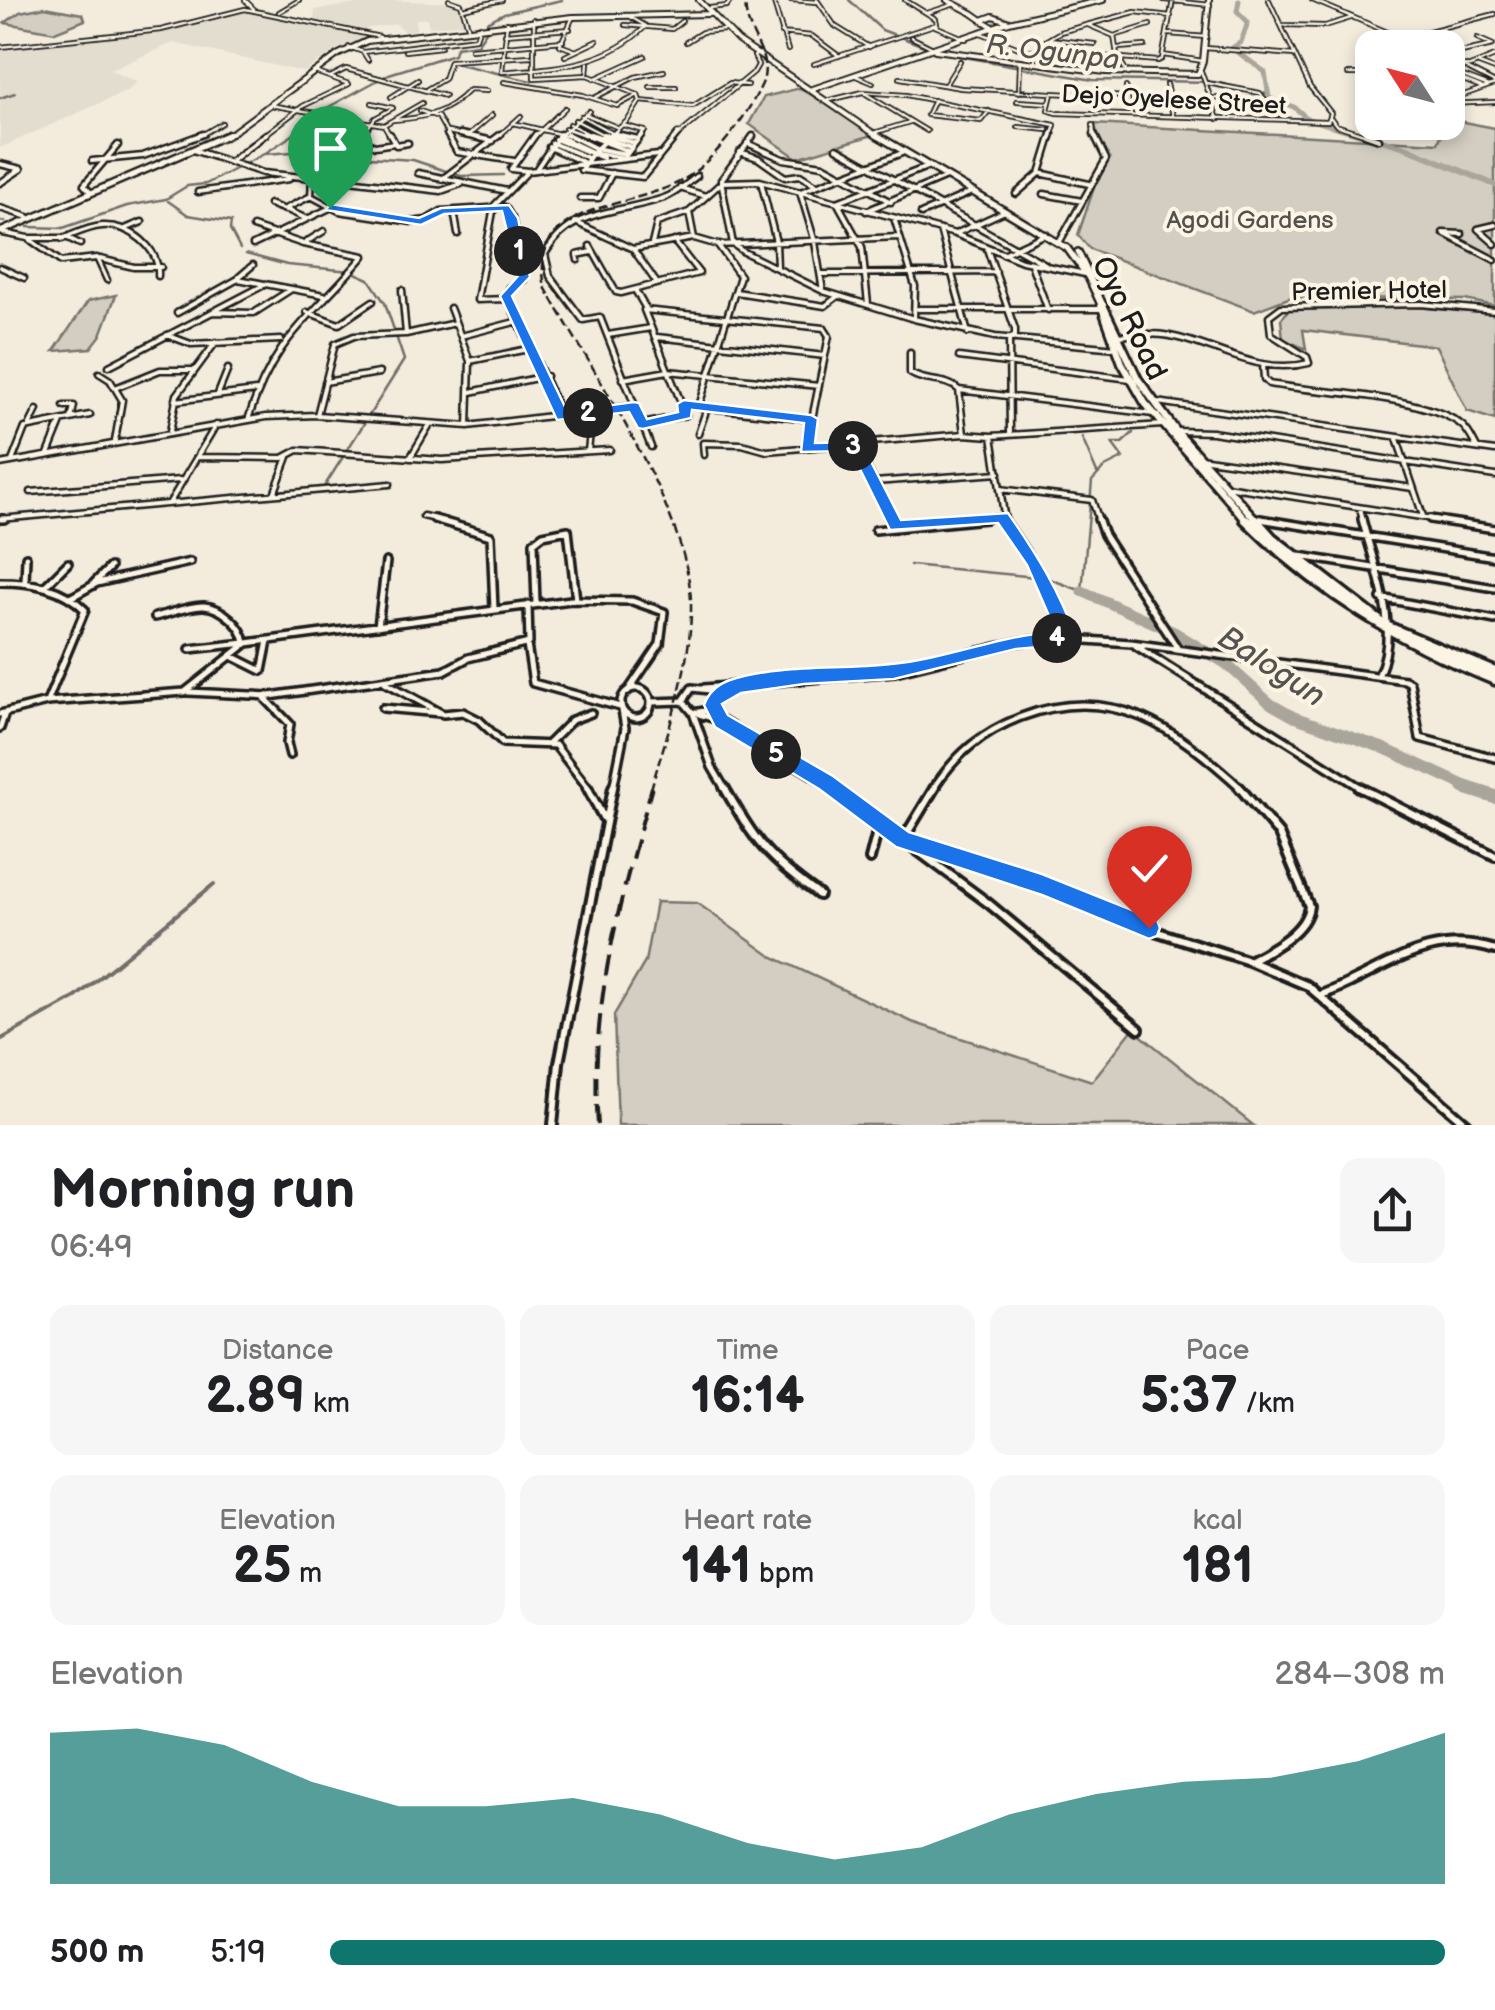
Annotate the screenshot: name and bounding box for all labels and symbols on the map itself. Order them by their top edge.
water label: R. Ogunpa [984,28,1121,77]
north arrow [1355,30,1465,140]
street label: Dejo Oyelese Street [1060,79,1288,122]
pin [288,106,373,209]
park label: Agodi Gardens [1166,205,1334,236]
pin: 1 [494,226,544,276]
street label: Oyo Road [1084,251,1174,386]
street label: Premier Hotel [1291,275,1447,308]
pin: 2 [563,388,613,438]
pin: 3 [828,421,878,471]
pin: 4 [1032,613,1082,663]
water label: Balogun [1210,618,1332,716]
pin: 5 [751,729,801,779]
pin [1107,826,1192,929]

